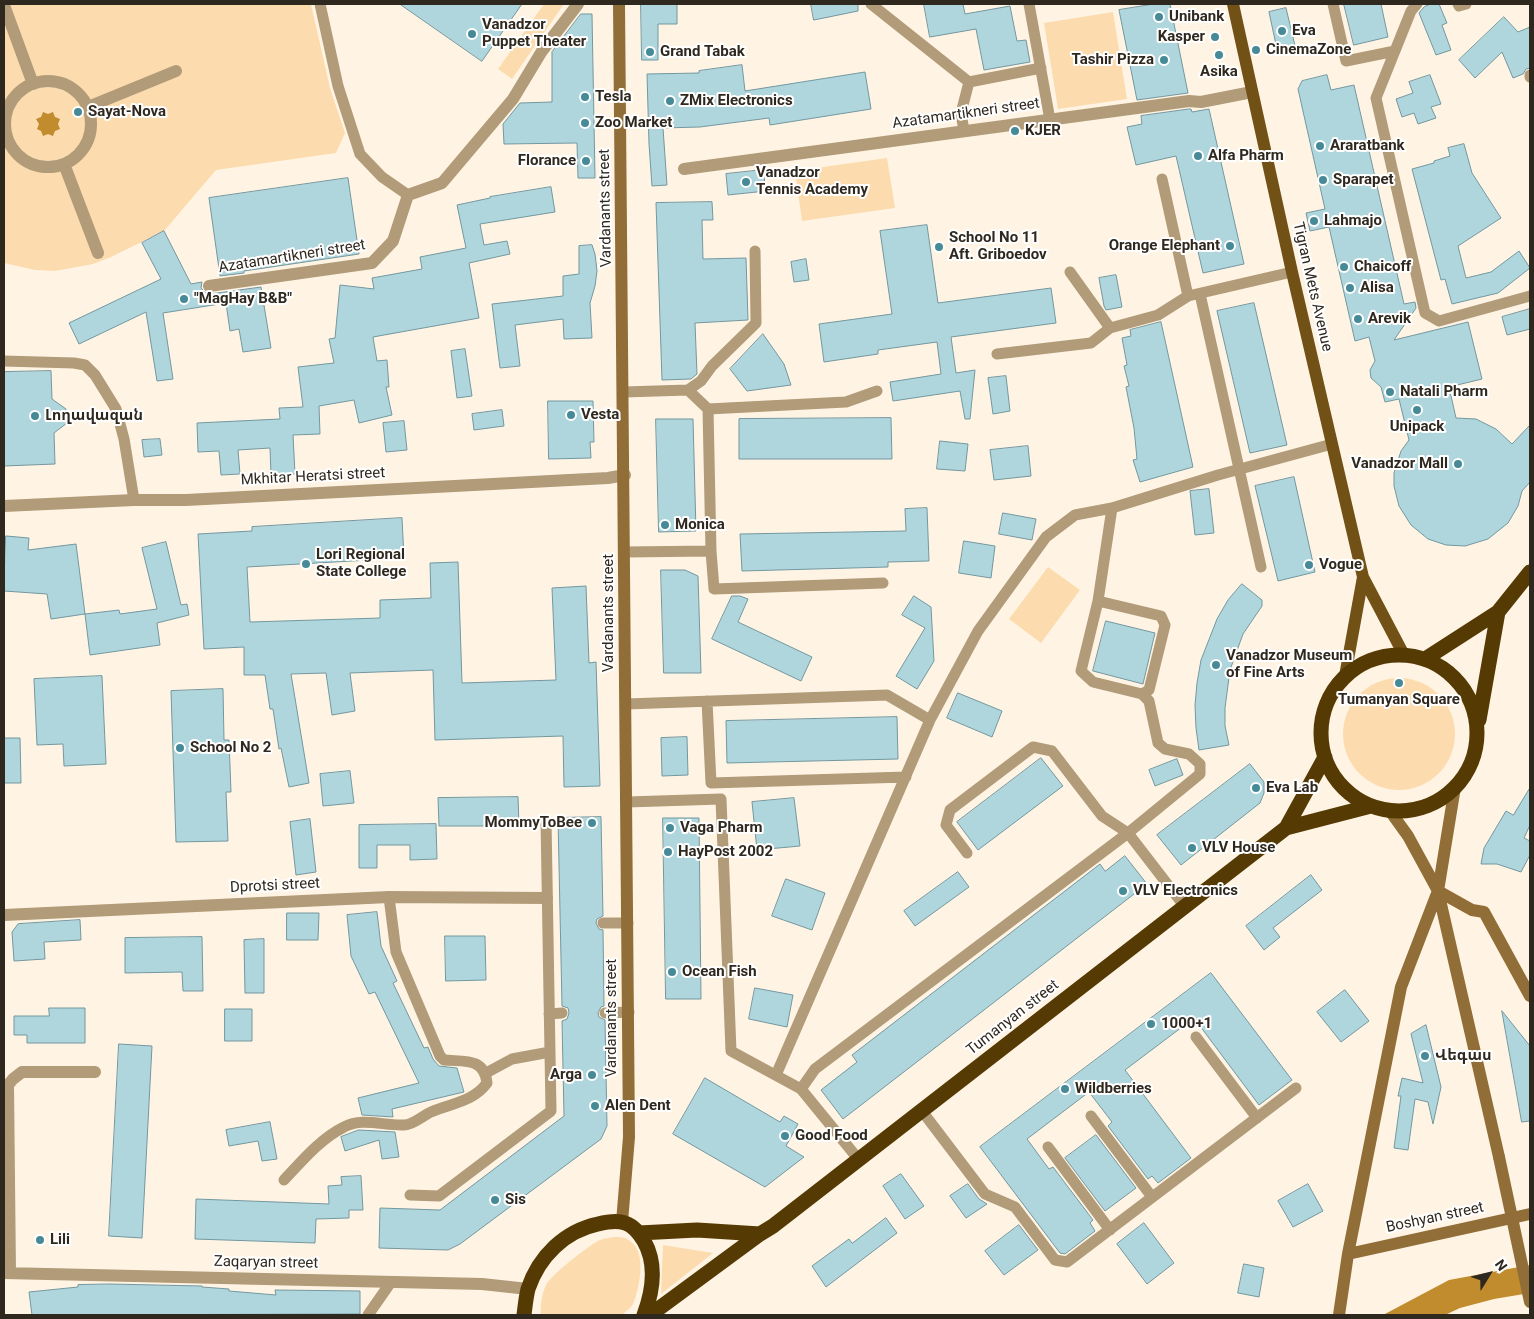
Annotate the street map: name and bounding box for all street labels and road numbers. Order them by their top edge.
street label: Azatamartikneri street [891,95,1041,133]
street label: Vardanants street [596,149,616,267]
street label: Tigran Mets Avenue [1288,220,1336,354]
street label: Azatamartikneri street [217,236,367,278]
street label: Mkhitar Heratsi street [240,464,386,490]
street label: Vardanants street [600,554,618,672]
street label: Dprotsi street [229,875,321,897]
street label: Vardanants street [603,959,621,1077]
street label: Tumanyan street [963,977,1063,1059]
street label: Boshyan street [1384,1199,1486,1237]
street label: Zaqaryan street [214,1253,318,1273]

